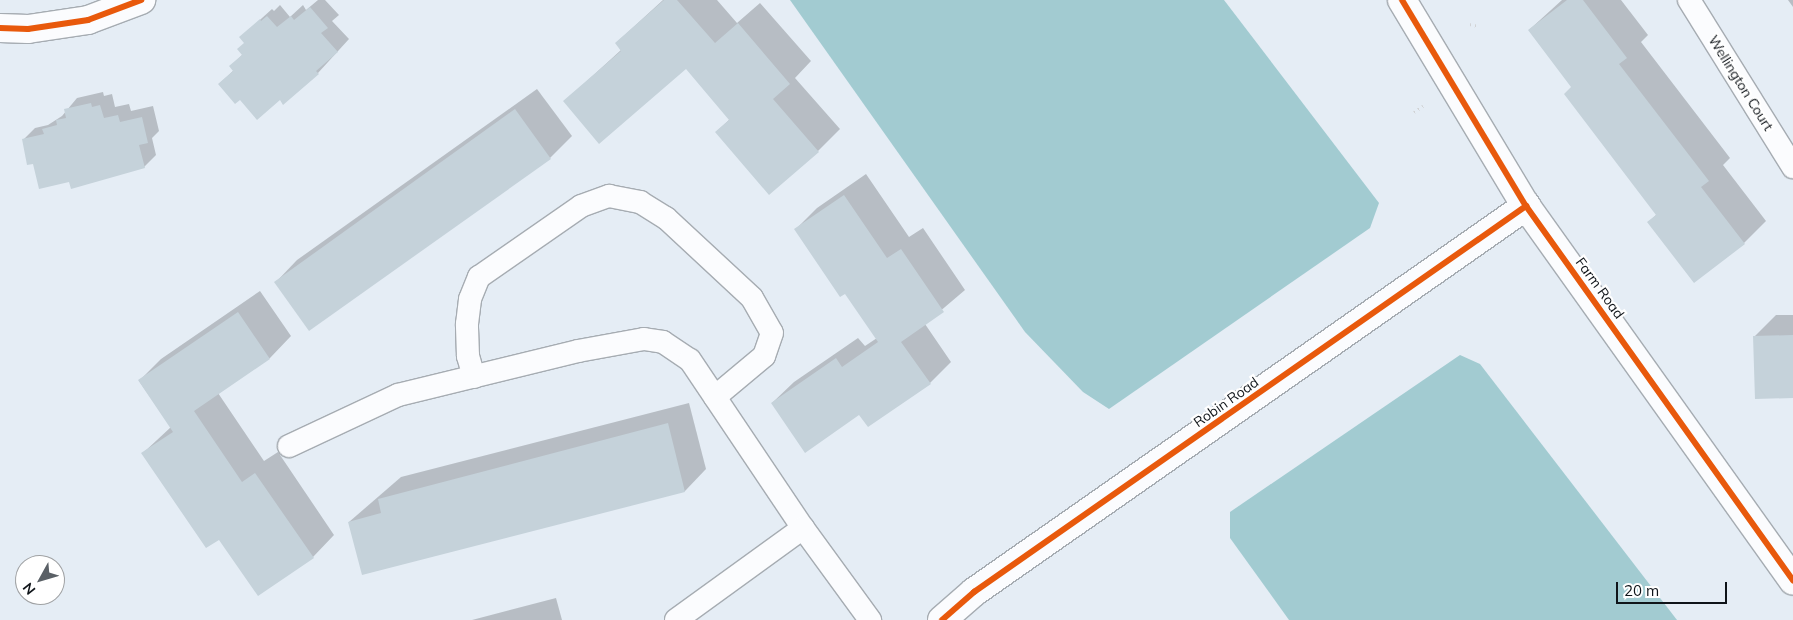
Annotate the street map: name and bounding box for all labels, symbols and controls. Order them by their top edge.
street label: Wellington Court [1705,32,1777,134]
street label: Farm Road [1572,254,1628,322]
street label: Robin Road [1190,373,1262,431]
north arrow [15,555,65,605]
scale bar [1618,572,1729,604]
text: N [19,579,39,599]
text: 20 m [1624,581,1659,600]

